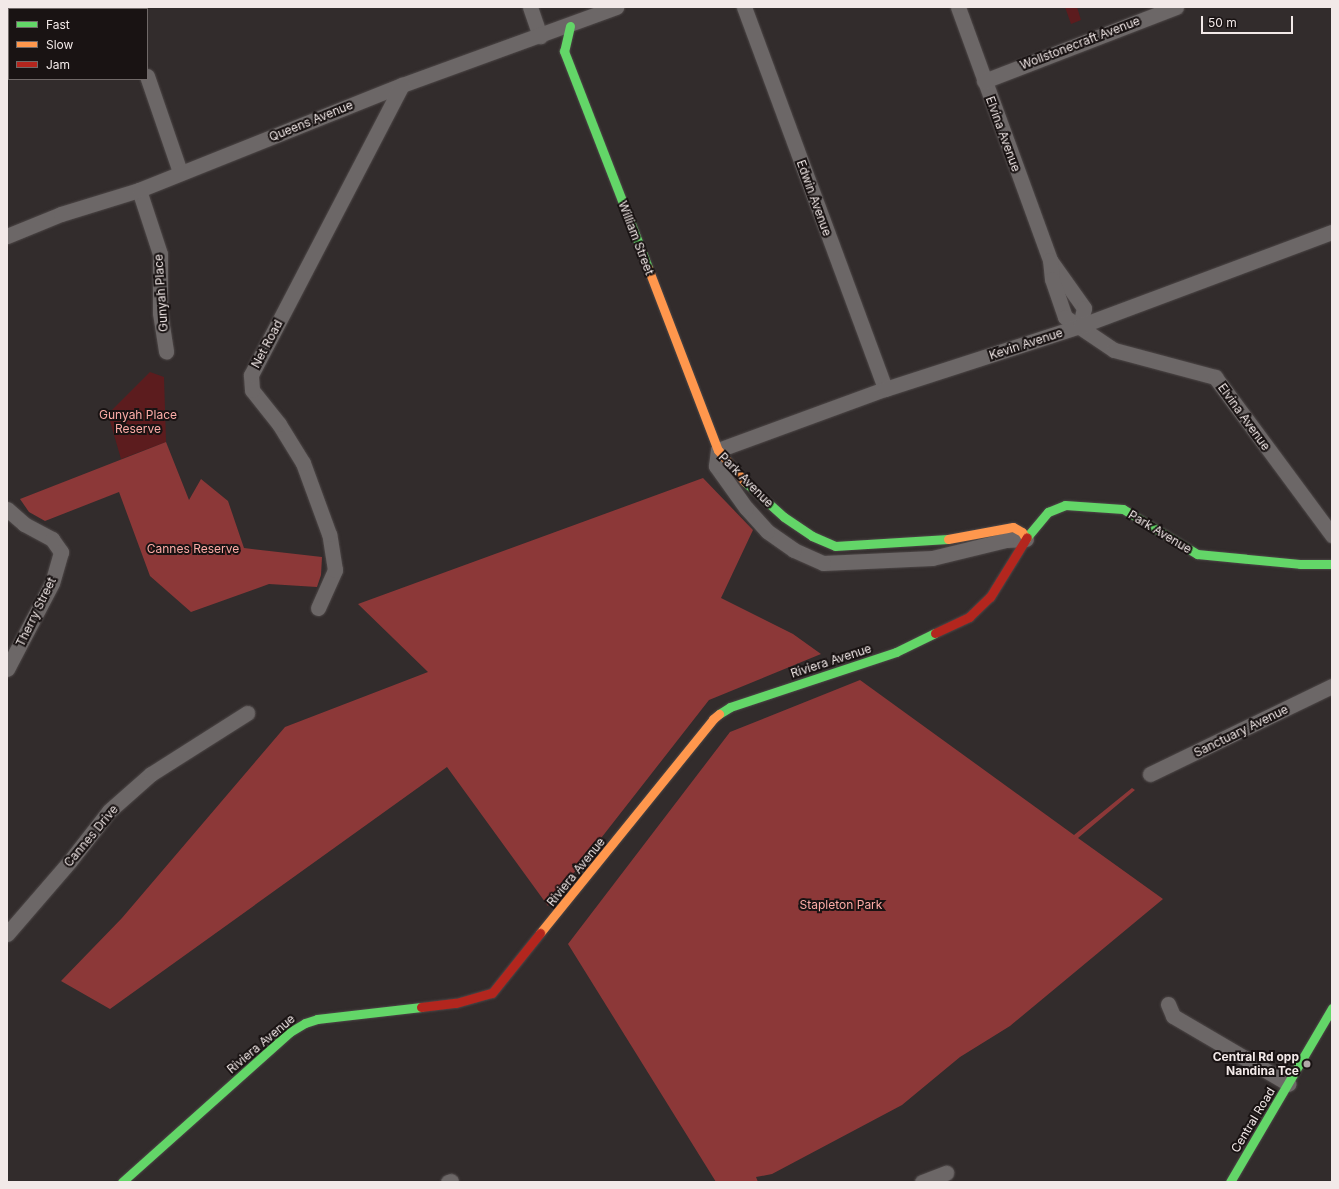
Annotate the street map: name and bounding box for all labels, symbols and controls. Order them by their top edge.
legend [8,8,148,80]
scale bar [1203,8,1295,34]
street label: Wollstonecraft Avenue [1018,13,1142,73]
text: 50 m [1208,15,1237,30]
text: Fast [46,17,70,32]
text: Slow [46,37,73,52]
text: Jam [46,57,70,72]
street label: Elvina Avenue [983,94,1023,174]
street label: Queens Avenue [267,98,355,144]
street label: Edwin Avenue [794,158,834,238]
street label: William Street [615,199,657,277]
street label: Gunyah Place [151,254,171,332]
street label: Net Road [248,318,286,370]
street label: Kevin Avenue [987,325,1065,363]
street label: Elvina Avenue [1215,381,1273,453]
park label: Gunyah Place Reserve [99,408,177,436]
street label: Park Avenue [716,450,776,510]
street label: Park Avenue [1126,507,1194,557]
park label: Cannes Reserve [147,542,239,556]
street label: Therry Street [13,575,59,649]
street label: Riviera Avenue [789,641,873,681]
street label: Sanctuary Avenue [1192,702,1290,760]
street label: Cannes Drive [61,802,121,870]
street label: Riviera Avenue [544,835,608,909]
park label: Stapleton Park [800,898,882,912]
street label: Riviera Avenue [224,1011,298,1077]
place label: Central Rd opp Nandina Tce [1213,1050,1299,1078]
marker: Central Rd opp Nandina Tce [1302,1059,1312,1069]
street label: Central Road [1228,1085,1278,1155]

